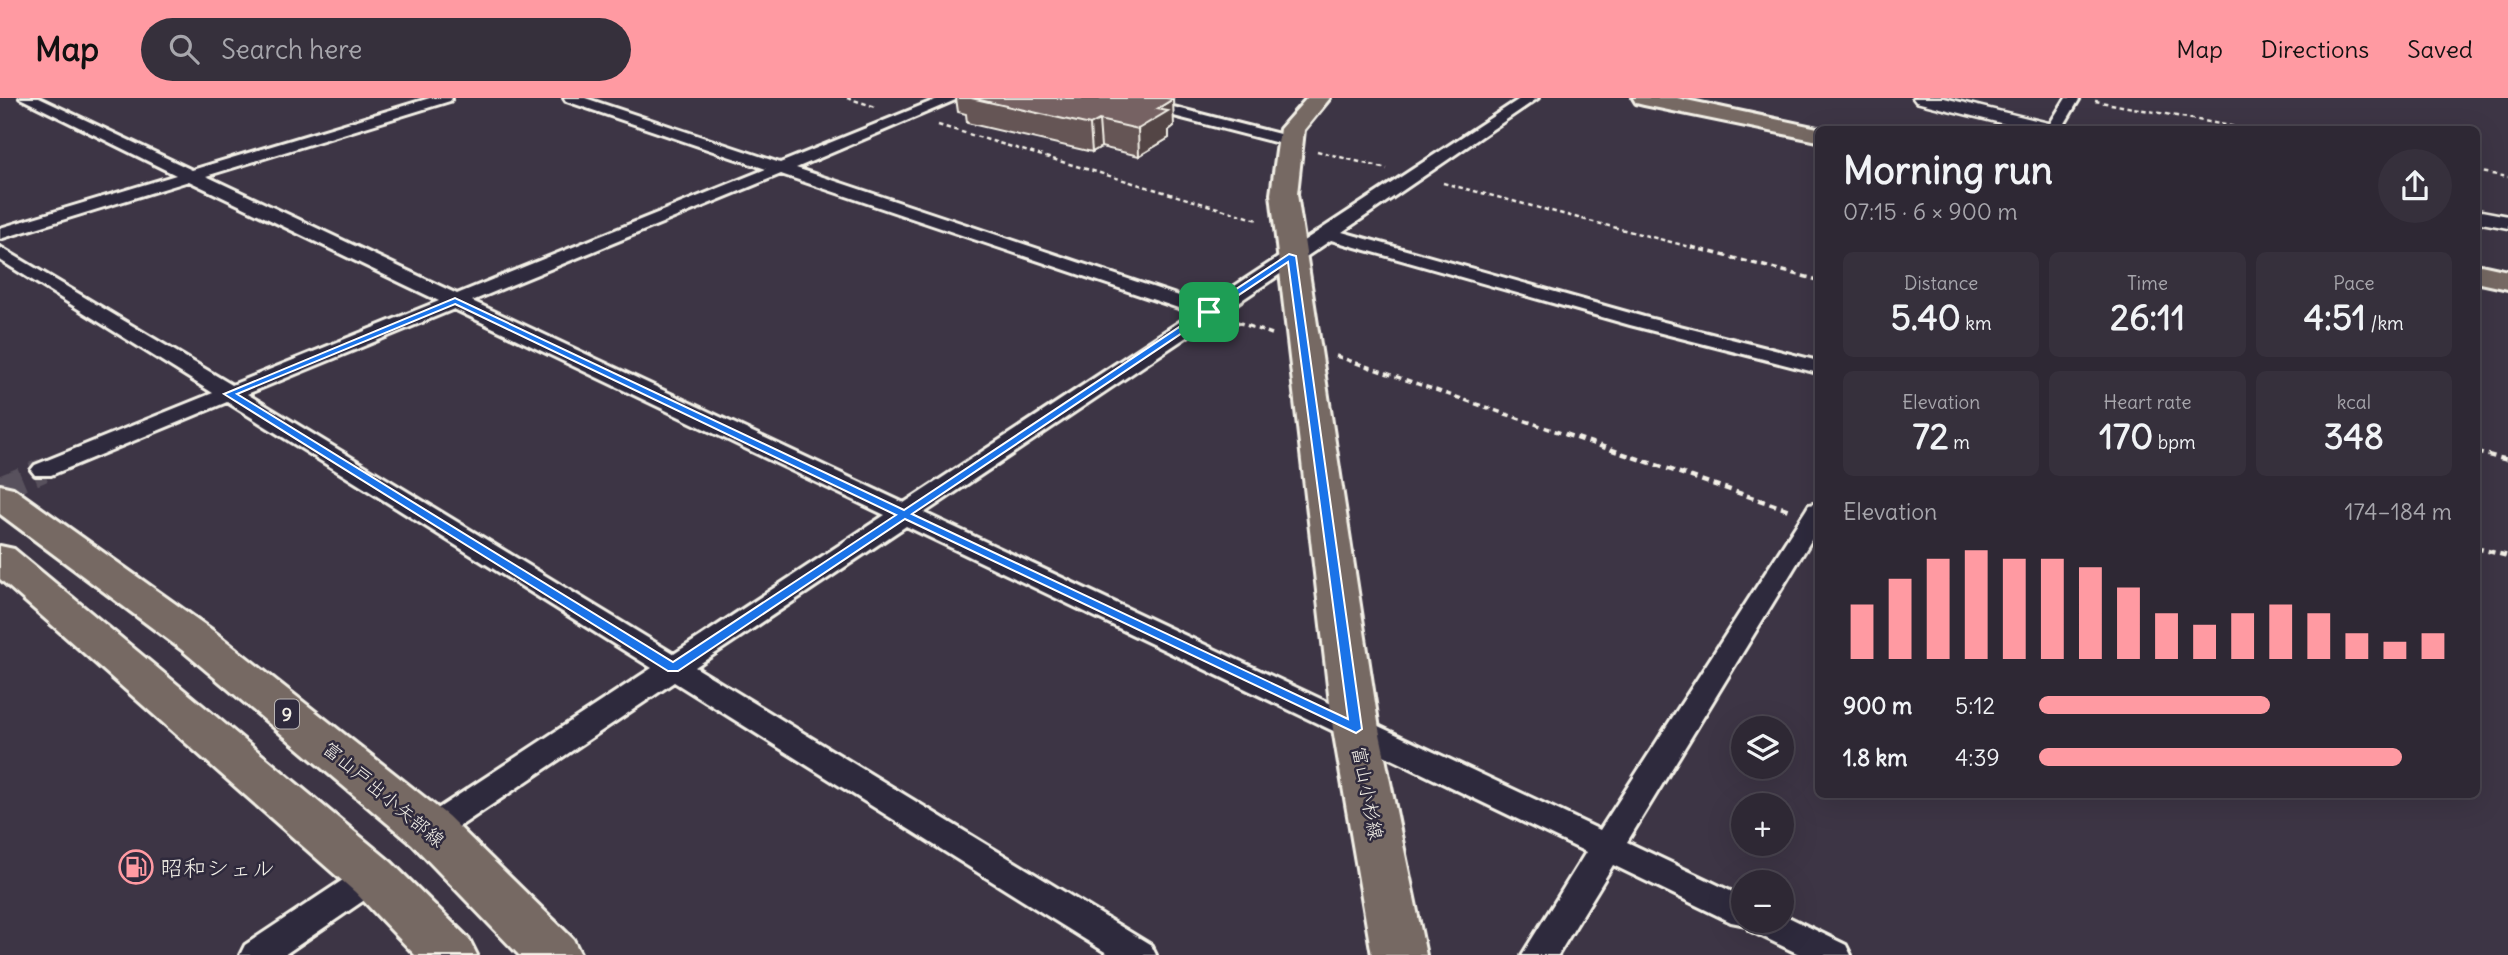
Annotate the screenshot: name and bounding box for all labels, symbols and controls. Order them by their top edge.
search box [141,18,631,81]
text: Map [35,28,99,70]
icon: search [165,30,203,68]
text: Search here [221,33,362,66]
text: Map [2176,34,2223,64]
text: Directions [2261,34,2369,64]
text: Saved [2407,34,2473,64]
text: Morning run [1843,147,2053,194]
button: share [2378,149,2452,223]
text: 07:15 · 6 × 900 m [1843,197,2018,226]
text: Distance [1904,271,1978,295]
text: Time [2127,271,2168,295]
text: Pace [2333,271,2374,295]
pin [1179,282,1239,342]
icon: arrive [1190,293,1228,331]
text: 5.40 [1891,295,1961,339]
text: 26:11 [2110,295,2185,339]
text: 4:51 [2304,295,2366,339]
text: km [1961,311,1992,335]
text: /km [2366,311,2404,335]
text: Elevation [1902,390,1980,414]
text: Heart rate [2103,390,2192,414]
text: kcal [2337,390,2371,414]
text: 72 [1912,414,1949,458]
text: 170 [2099,414,2153,458]
text: 348 [2324,414,2384,458]
text: m [1949,430,1970,454]
text: bpm [2153,430,2196,454]
text: Elevation [1843,497,1937,526]
text: 174–184 m [2344,497,2452,526]
text: 900 m [1843,691,1912,720]
text: 5:12 [1955,691,1995,720]
road number: 9 [275,700,299,728]
map controls [1731,716,1794,933]
button: layers [1731,716,1794,779]
street label: 富山戸出小矢部線 [318,736,450,852]
text: 1.8 km [1843,743,1908,772]
text: 4:39 [1955,743,2000,772]
street label: 富山小杉線 [1347,744,1389,842]
button: + [1731,793,1794,856]
fuel station icon: 昭和シェル [117,848,155,886]
place label: 昭和シェル [160,853,275,882]
button: − [1731,870,1794,933]

